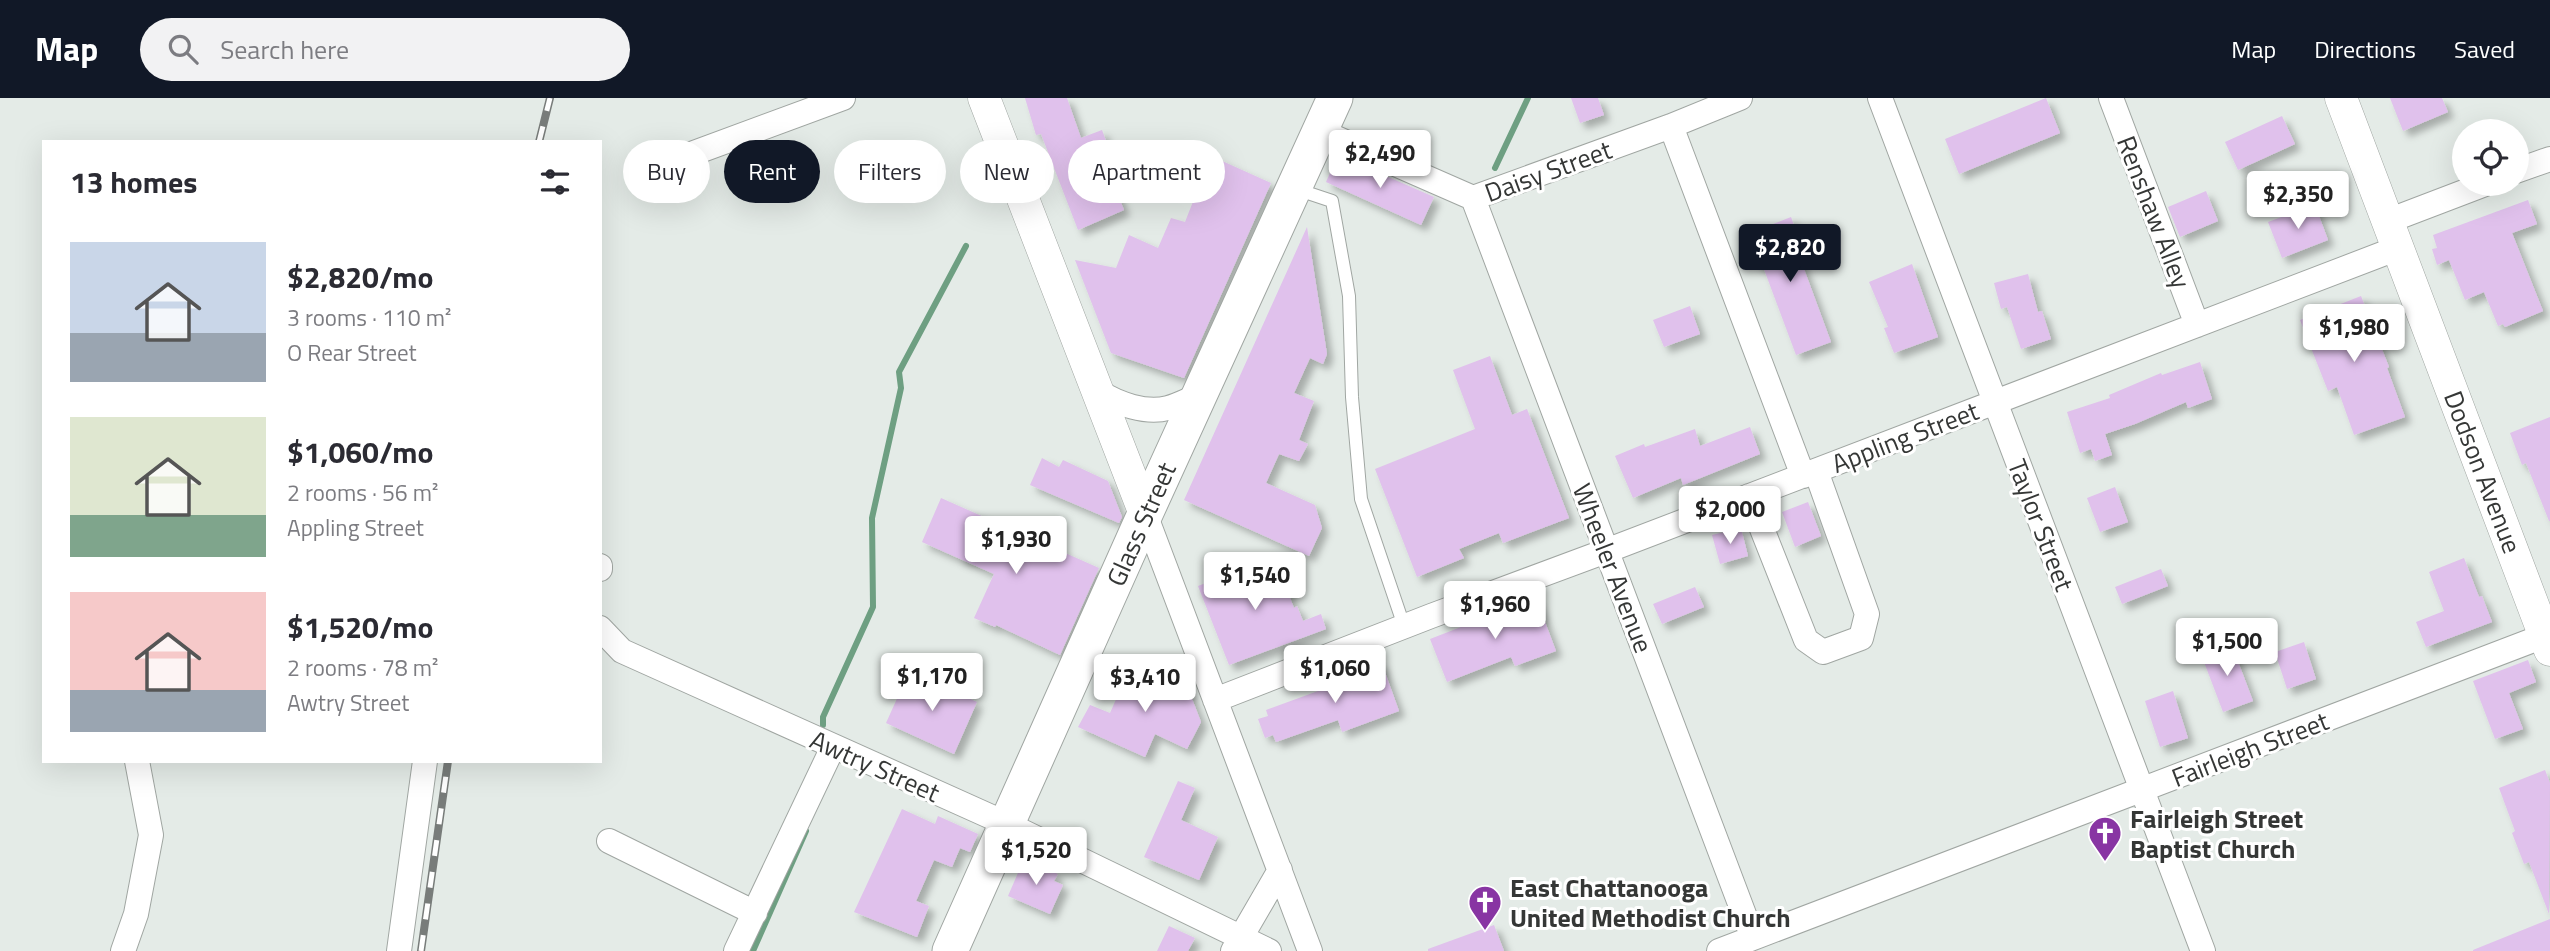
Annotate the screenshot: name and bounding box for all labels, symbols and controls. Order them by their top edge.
search box [140,18,630,81]
text: Map [35,24,98,74]
icon: search [164,30,202,68]
text: Search here [220,30,349,69]
text: Map [2231,31,2276,67]
text: Directions [2314,31,2416,67]
text: Saved [2454,31,2515,67]
map controls [2452,119,2529,196]
button: locate [2452,119,2529,196]
pin: $2,490 [1323,130,1437,190]
street label: Daisy Street [1479,130,1617,212]
street label: Renshaw Alley [2107,130,2201,294]
text: $2,490 [1345,135,1415,170]
chip: Buy [623,140,710,203]
chip: Rent [724,140,820,203]
chip: Filters [834,140,946,203]
chip: New [960,140,1054,203]
chip: Apartment [1068,140,1225,203]
text: 13 homes [70,159,197,205]
icon: filters [536,163,574,201]
pin: $2,350 [2241,172,2355,231]
text: $2,350 [2263,176,2333,211]
pin: $2,820 [1733,225,1847,284]
text: $2,820 [1755,229,1825,264]
text: $2,820/mo [287,254,433,300]
icon: home [126,270,210,354]
text: 3 rooms · 110 m² [287,300,451,335]
pin: $1,980 [2297,304,2411,364]
text: $1,980 [2319,309,2389,344]
text: O Rear Street [287,335,417,370]
street label: Dodson Avenue [2434,385,2532,559]
street label: Appling Street [1826,391,1984,483]
text: $1,060/mo [287,429,433,475]
icon: home [126,445,210,529]
street label: Taylor Street [1998,453,2084,597]
street label: Glass Street [1096,456,1186,592]
text: 2 rooms · 56 m² [287,475,438,510]
street label: Wheeler Avenue [1563,478,1663,658]
pin: $2,000 [1673,486,1787,546]
text: $2,000 [1695,491,1765,526]
text: Appling Street [287,510,424,545]
pin: $1,930 [959,517,1073,576]
text: $1,930 [981,521,1051,556]
pin: $1,540 [1198,552,1312,612]
text: $1,540 [1220,557,1290,592]
pin: $1,960 [1438,582,1552,641]
text: $1,960 [1460,586,1530,621]
text: $1,520/mo [287,604,433,650]
pin: $1,500 [2170,618,2284,678]
icon: home [126,620,210,704]
text: $1,500 [2192,623,2262,658]
pin: $1,060 [1278,646,1392,705]
text: 2 rooms · 78 m² [287,650,438,685]
text: $1,060 [1300,650,1370,685]
pin: $1,170 [875,654,989,713]
pin: $3,410 [1088,654,1202,714]
text: $1,170 [897,658,967,693]
text: $3,410 [1110,659,1180,694]
text: Awtry Street [287,685,409,720]
street label: Fairleigh Street [2166,701,2334,797]
street label: Awtry Street [804,720,946,812]
place label: Fairleigh Street Baptist Church [2130,799,2303,868]
church icon: Fairleigh Street Baptist Church [2086,814,2124,863]
pin: $1,520 [979,828,1093,887]
text: $1,520 [1001,832,1071,867]
place label: East Chattanooga United Methodist Church [1510,868,1791,937]
church icon: East Chattanooga United Methodist Church [1466,883,1504,932]

